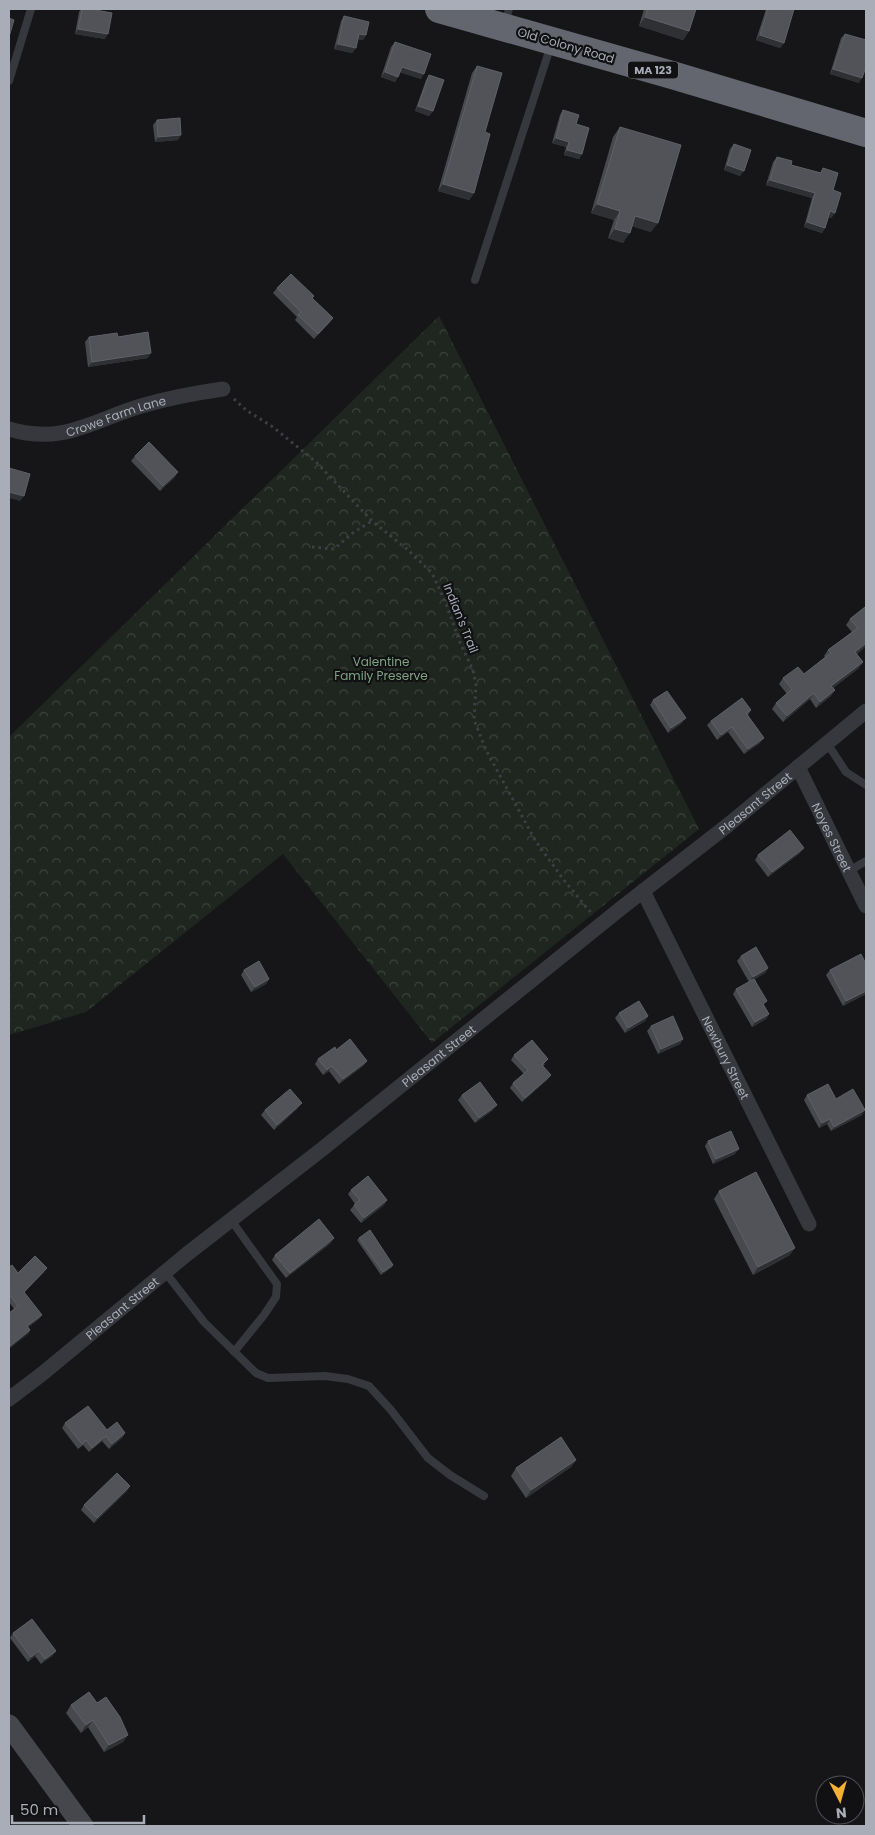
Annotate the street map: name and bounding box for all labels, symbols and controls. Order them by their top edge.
street label: Old Colony Road [516,23,616,67]
road number: MA 123 [628,62,678,78]
street label: Crowe Farm Lane [64,391,167,440]
street label: Indian's Trail [439,581,483,655]
park label: Valentine Family Preserve [334,653,428,684]
street label: Pleasant Street [715,767,795,838]
street label: Noyes Street [808,800,856,874]
street label: Newbury Street [698,1013,754,1102]
street label: Pleasant Street [398,1020,479,1090]
street label: Pleasant Street [82,1273,162,1343]
north arrow [815,1775,865,1825]
scale bar [12,1792,145,1824]
text: 50 m [20,1799,58,1820]
text: N [835,1802,848,1823]

